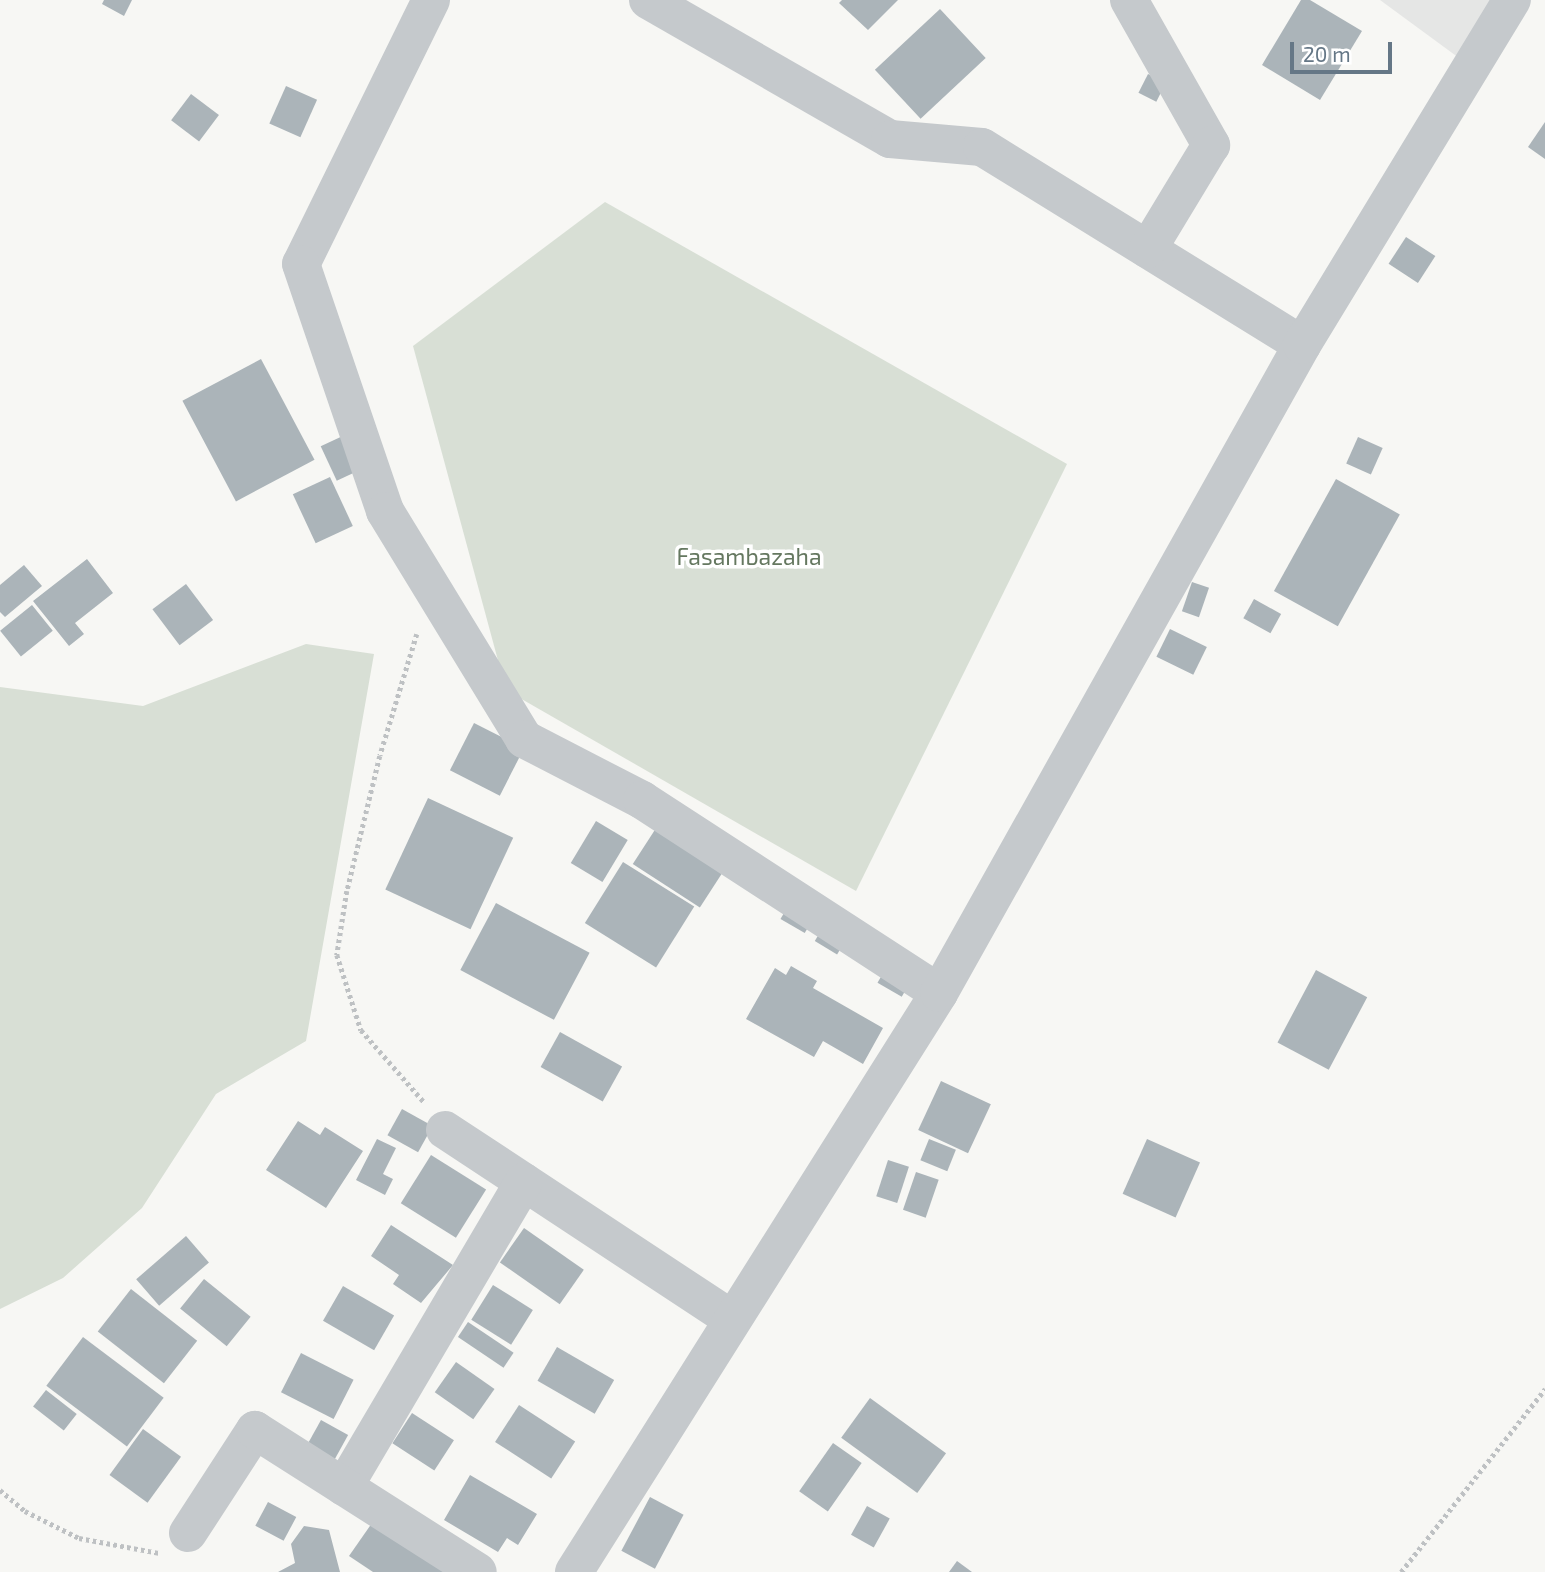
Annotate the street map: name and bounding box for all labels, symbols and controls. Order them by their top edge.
scale bar [1293,28,1394,72]
text: 20 m [1303,41,1351,66]
park label: Fasambazaha [676,542,822,570]

